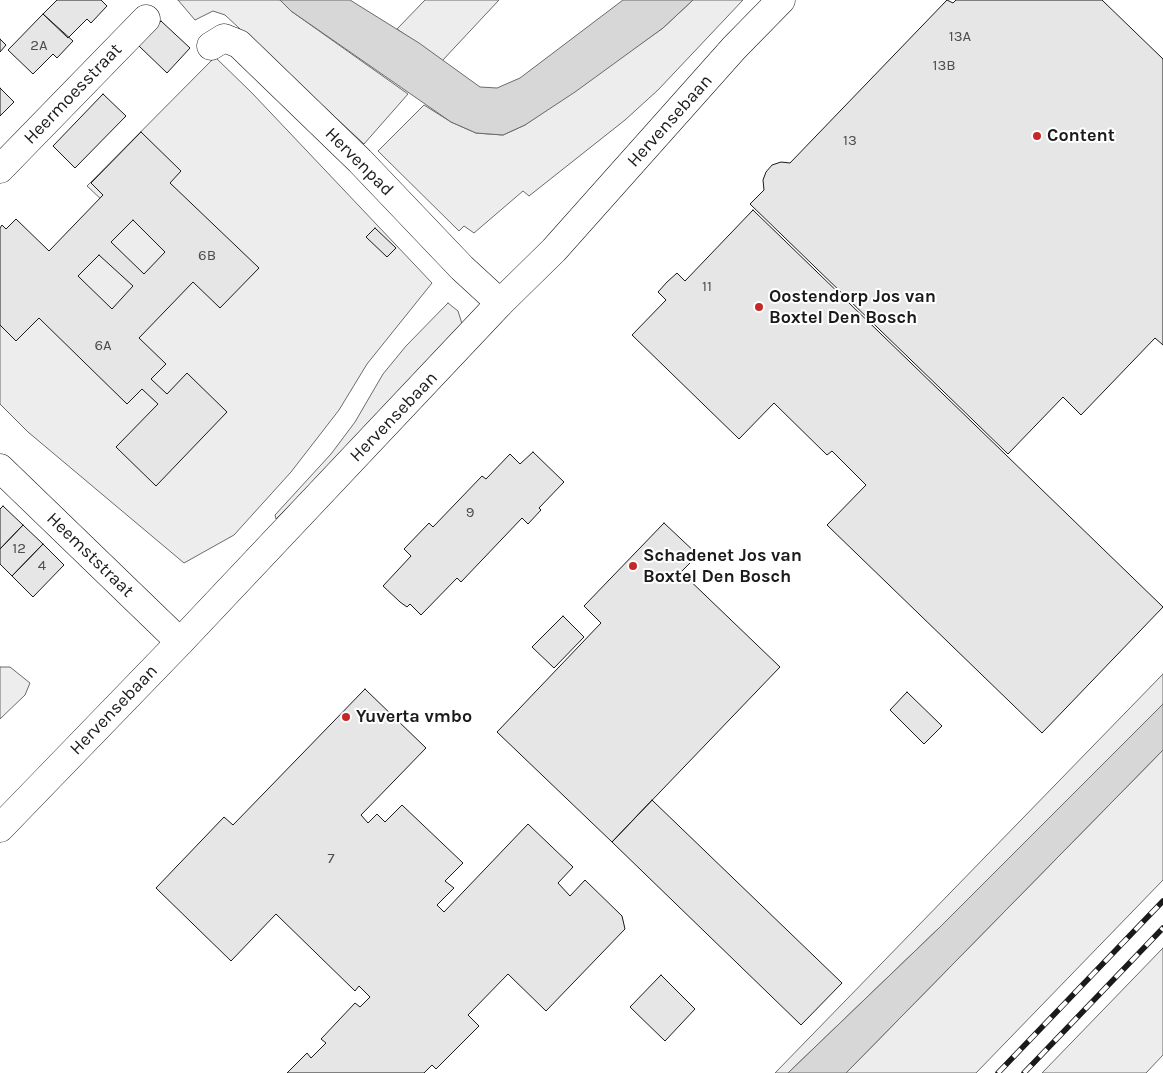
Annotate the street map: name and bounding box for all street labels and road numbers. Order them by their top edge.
street label: Heermoesstraat [19,39,127,149]
street label: Hervensebaan [623,70,717,172]
street label: Hervenpad [320,123,398,201]
street label: Hervensebaan [346,367,442,467]
street label: Heemststraat [42,508,138,602]
street label: Hervensebaan [66,660,162,760]

